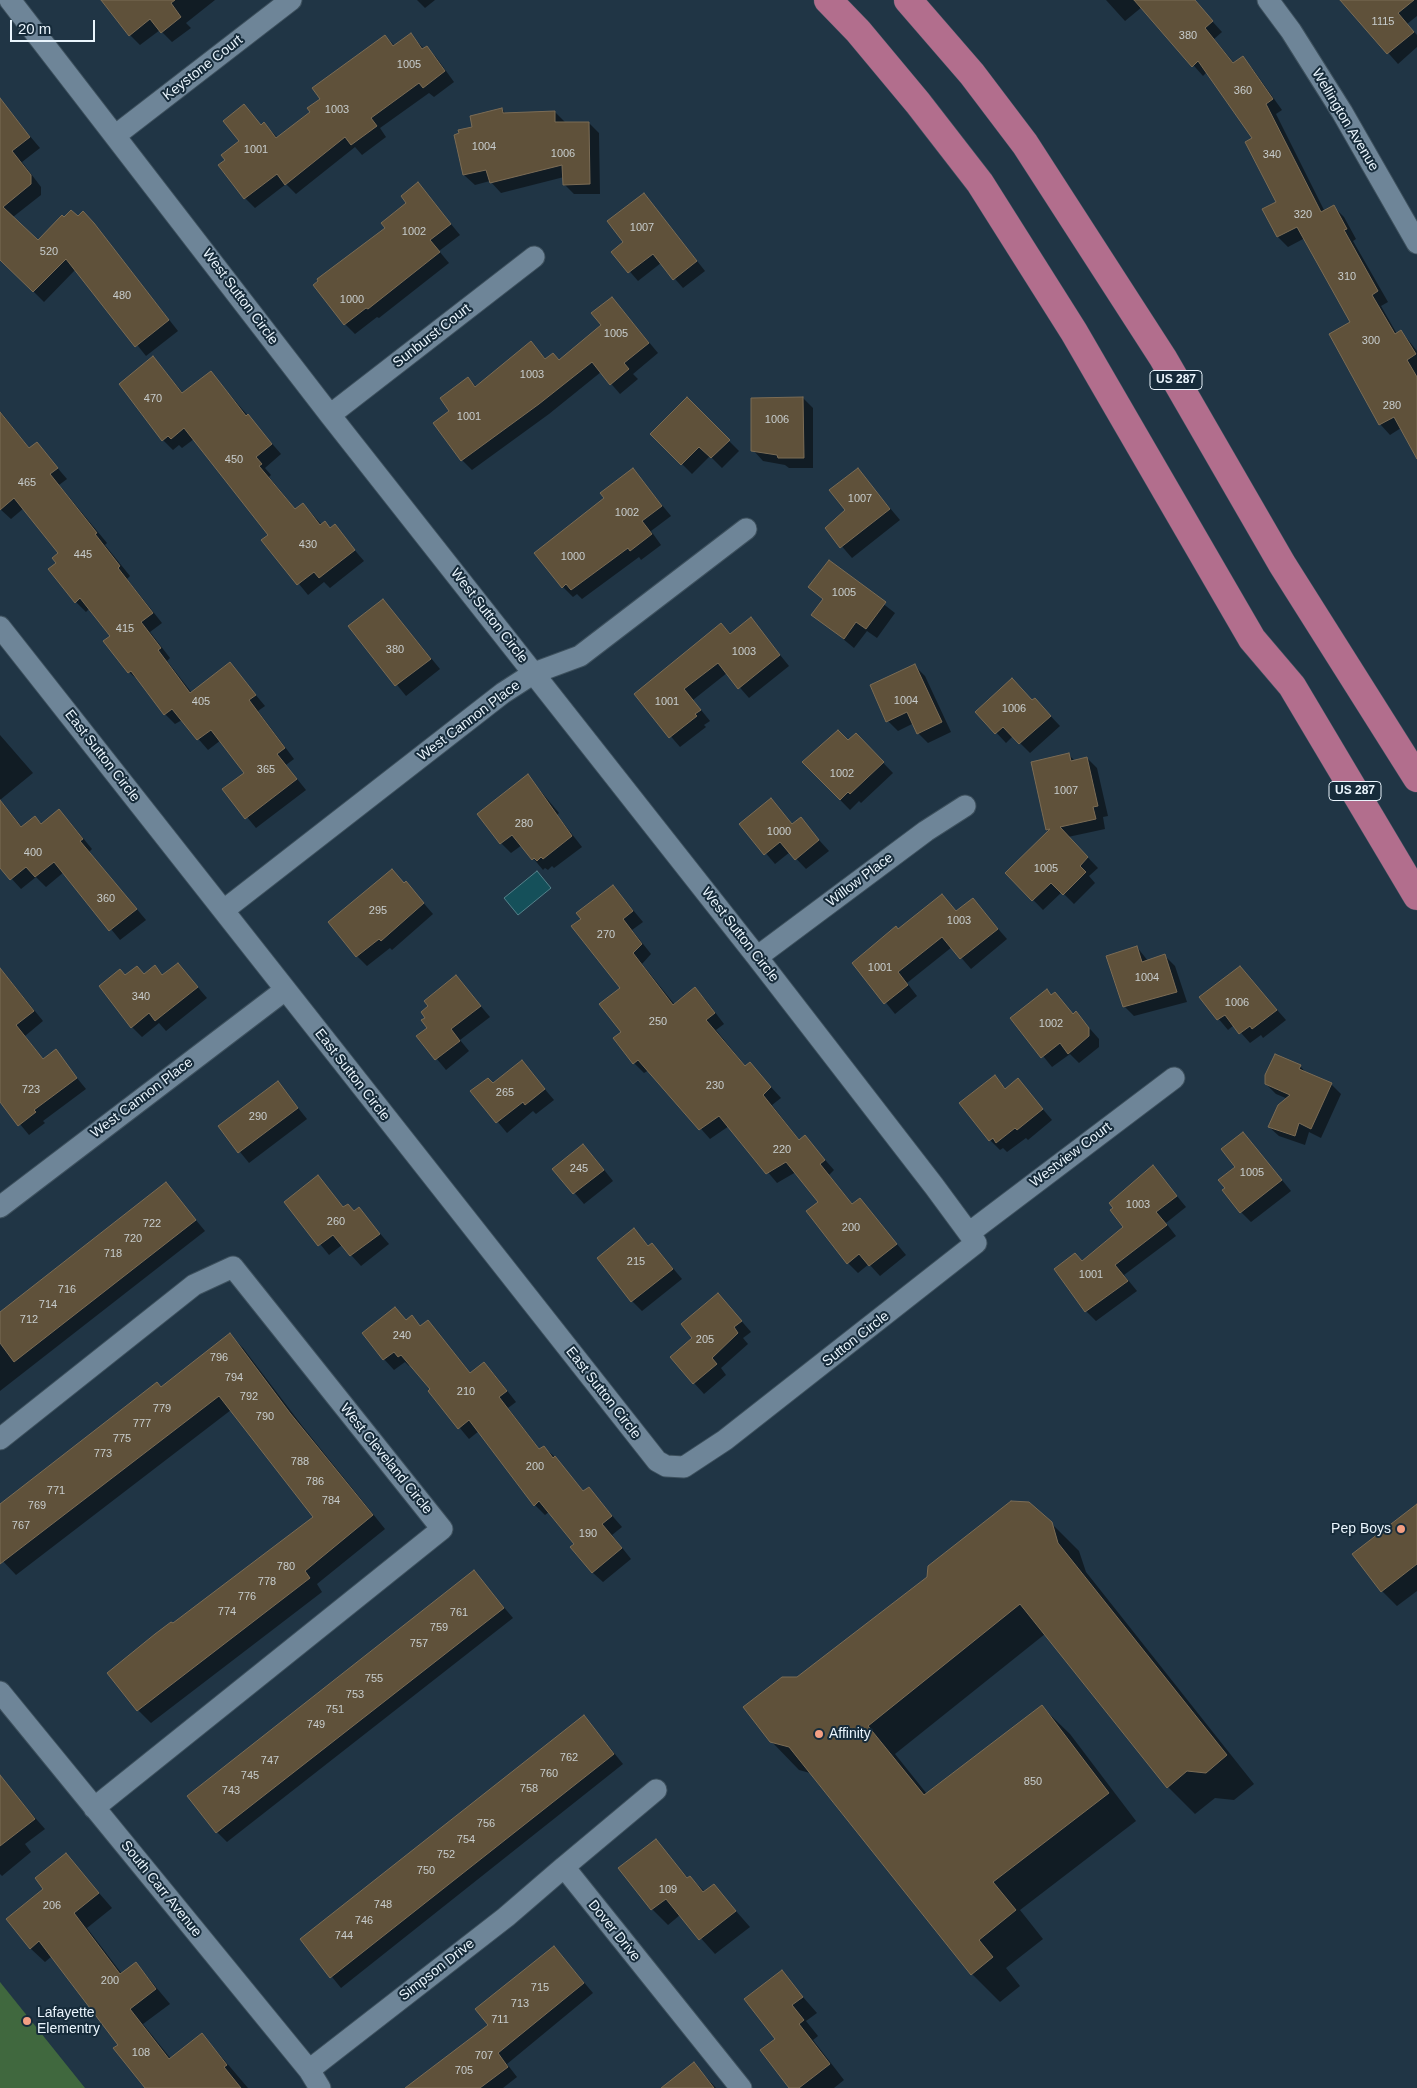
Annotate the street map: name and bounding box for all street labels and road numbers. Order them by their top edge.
street label: Keystone Court [160,32,246,104]
street label: Wellington Avenue [1308,66,1382,174]
street label: West Sutton Circle [198,246,282,348]
street label: Sunburst Court [390,300,474,372]
road number: US 287 [1150,370,1202,390]
street label: West Sutton Circle [447,565,531,667]
street label: West Cannon Place [415,677,523,765]
street label: East Sutton Circle [61,707,143,805]
road number: US 287 [1329,781,1381,800]
street label: Willow Place [823,849,897,911]
street label: West Sutton Circle [698,884,782,986]
street label: East Sutton Circle [311,1026,393,1124]
street label: West Cannon Place [88,1054,196,1142]
street label: Westview Court [1027,1119,1115,1191]
street label: Sutton Circle [819,1308,893,1370]
street label: East Sutton Circle [562,1344,644,1442]
street label: West Cleveland Circle [336,1400,436,1518]
street label: South Carr Avenue [117,1838,205,1940]
street label: Dover Drive [584,1897,644,1965]
street label: Simpson Drive [396,1935,478,2005]

